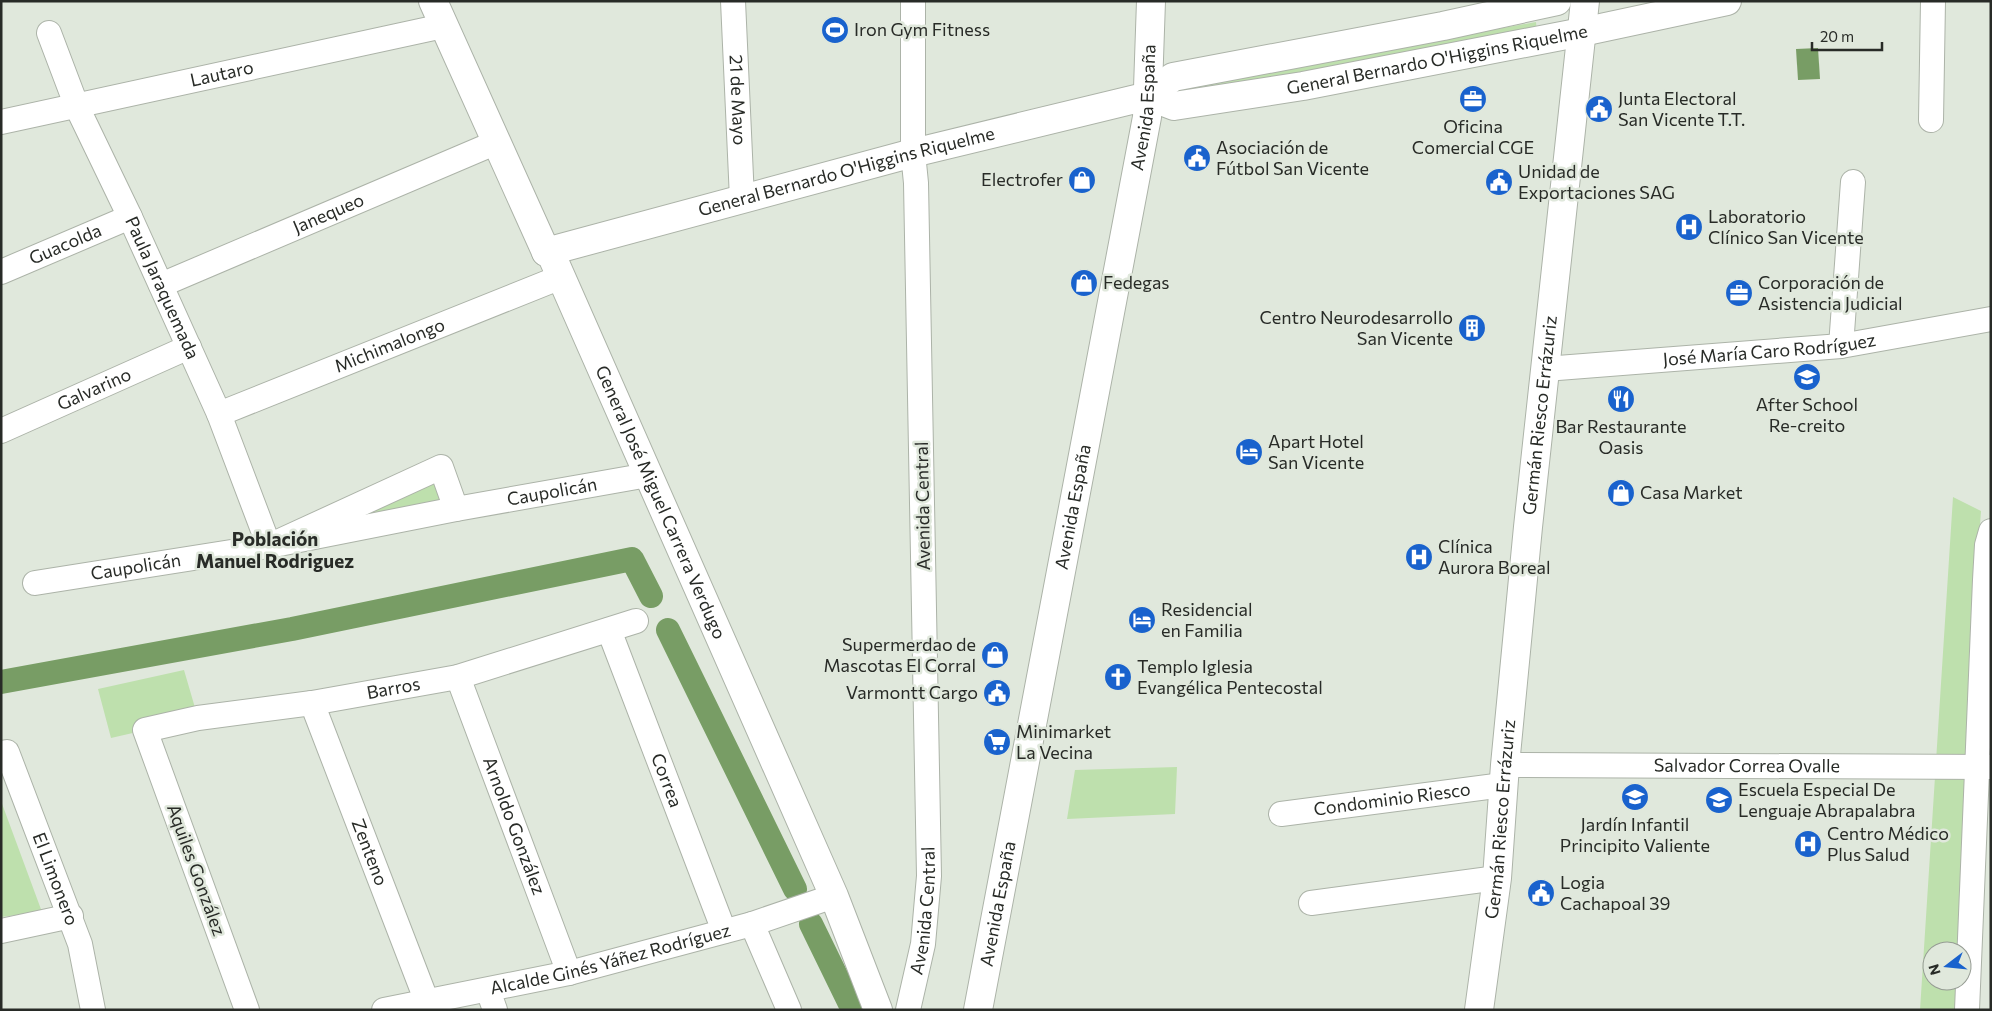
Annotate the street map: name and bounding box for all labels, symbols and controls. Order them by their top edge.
sports icon: Iron Gym Fitness [820,15,850,45]
place label: Iron Gym Fitness [854,18,990,40]
street label: General Bernardo O'Higgins Riquelme [1285,19,1589,98]
scale bar [1812,20,1882,52]
text: 20 m [1820,27,1854,45]
street label: Avenida España [1125,44,1159,172]
street label: 21 de Mayo [725,54,752,146]
street label: Lautaro [188,55,255,91]
office icon: Oficina Comercial CGE [1458,84,1488,114]
place label: Junta Electoral San Vicente T.T. [1618,87,1745,130]
public building icon: Junta Electoral San Vicente T.T. [1584,94,1614,124]
place label: Oficina Comercial CGE [1412,115,1534,158]
street label: General Bernardo O'Higgins Riquelme [695,122,997,220]
place label: Asociación de Fútbol San Vicente [1216,136,1369,179]
public building icon: Asociación de Fútbol San Vicente [1182,143,1212,173]
place label: Unidad de Exportaciones SAG [1518,160,1675,203]
shop icon: Electrofer [1067,165,1097,195]
public building icon: Unidad de Exportaciones SAG [1484,167,1514,197]
place label: Electrofer [981,168,1063,190]
street label: Janequeo [289,188,367,238]
place label: Laboratorio Clínico San Vicente [1708,205,1864,248]
hospital icon: Laboratorio Clínico San Vicente [1674,212,1704,242]
street label: Paula Jaraquemada [121,213,205,362]
street label: Guacolda [25,218,105,269]
shop icon: Fedegas [1069,268,1099,298]
place label: Fedegas [1103,271,1170,293]
place label: Corporación de Asistencia Judicial [1758,271,1903,314]
office icon: Corporación de Asistencia Judicial [1724,278,1754,308]
place label: Centro Neurodesarrollo San Vicente [1259,306,1453,349]
street label: Michimalongo [331,313,448,377]
building icon: Centro Neurodesarrollo San Vicente [1457,313,1487,343]
street label: Germán Riesco Errázuriz [1517,314,1561,516]
street label: José María Caro Rodríguez [1662,328,1877,370]
street label: Galvarino [53,362,134,415]
street label: General José Miguel Carrera Verdugo [591,362,731,642]
school or university icon: After School Re-creito [1792,362,1822,392]
restaurant icon: Bar Restaurante Oasis [1606,384,1636,414]
place label: After School Re-creito [1756,393,1858,436]
place label: Bar Restaurante Oasis [1555,415,1687,458]
place label: Apart Hotel San Vicente [1268,430,1364,473]
hotel icon: Apart Hotel San Vicente [1234,437,1264,467]
street label: Avenida Central [910,441,934,571]
street label: Avenida España [1050,442,1095,571]
street label: Caupolicán [505,472,599,510]
shop icon: Casa Market [1606,478,1636,508]
place label: Casa Market [1640,481,1743,503]
district label: Población Manuel Rodriguez [196,527,354,572]
place label: Clínica Aurora Boreal [1438,535,1551,578]
hospital icon: Clínica Aurora Boreal [1404,542,1434,572]
street label: Caupolicán [89,548,182,584]
place label: Residencial en Familia [1161,598,1253,641]
hotel icon: Residencial en Familia [1127,605,1157,635]
place label: Supermerdao de Mascotas El Corral [823,633,976,676]
shop icon: Supermerdao de Mascotas El Corral [980,640,1010,670]
place label: Templo Iglesia Evangélica Pentecostal [1137,655,1323,698]
church icon: Templo Iglesia Evangélica Pentecostal [1103,662,1133,692]
street label: Barros [365,672,422,703]
public building icon: Varmontt Cargo [982,678,1012,708]
place label: Varmontt Cargo [846,681,978,703]
street label: Germán Riesco Errázuriz [1480,718,1519,920]
place label: Minimarket La Vecina [1016,720,1111,763]
supermarket icon: Minimarket La Vecina [982,727,1012,757]
street label: Correa [647,750,688,810]
street label: Arnoldo González [479,754,551,898]
street label: Salvador Correa Ovalle [1654,754,1840,776]
street label: Condominio Riesco [1312,777,1472,820]
place label: Escuela Especial De Lenguaje Abrapalabra [1738,778,1915,821]
school or university icon: Jardín Infantil Principito Valiente [1620,782,1650,812]
school or university icon: Escuela Especial De Lenguaje Abrapalabra [1704,785,1734,815]
street label: Aquiles González [163,801,231,939]
place label: Jardín Infantil Principito Valiente [1560,813,1710,856]
street label: Zenteno [348,815,393,888]
place label: Centro Médico Plus Salud [1827,822,1949,865]
street label: El Limonero [29,829,84,928]
hospital icon: Centro Médico Plus Salud [1793,829,1823,859]
street label: Avenida España [974,839,1020,968]
street label: Avenida Central [904,846,939,977]
place label: Logia Cachapoal 39 [1560,871,1670,914]
public building icon: Logia Cachapoal 39 [1526,878,1556,908]
street label: Alcalde Ginés Yáñez Rodríguez [488,918,733,999]
north arrow [1922,941,1972,991]
text: N [1924,962,1944,977]

